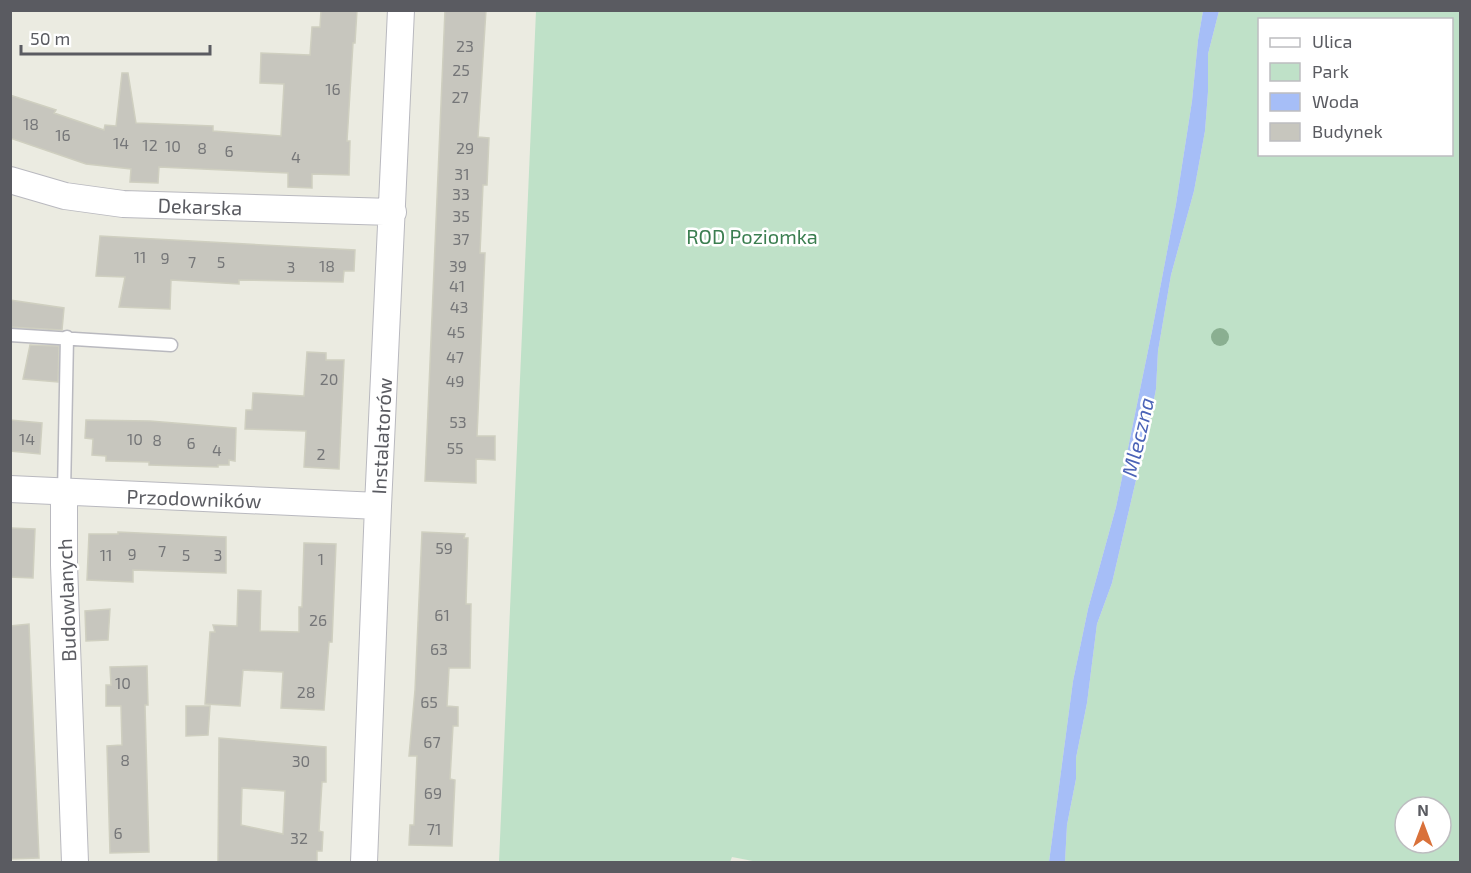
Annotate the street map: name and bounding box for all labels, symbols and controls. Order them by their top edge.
scale bar [21,18,210,56]
legend [1258,18,1453,156]
text: 50 m [30,27,70,49]
text: Ulica [1312,30,1352,52]
house number: 23 [456,36,474,55]
house number: 25 [452,60,470,79]
text: Park [1312,60,1349,82]
house number: 16 [325,79,341,98]
house number: 27 [451,87,469,106]
text: Woda [1312,90,1359,112]
house number: 18 [23,114,39,133]
text: Budynek [1312,120,1383,142]
house number: 16 [55,125,71,144]
house number: 14 [113,133,129,152]
house number: 12 [142,135,158,154]
house number: 10 [165,136,181,155]
house number: 8 [197,138,207,157]
house number: 29 [456,138,474,157]
house number: 6 [224,141,234,160]
house number: 4 [291,147,301,166]
house number: 31 [454,164,470,183]
house number: 33 [452,184,470,203]
street label: Dekarska [157,193,243,219]
house number: 35 [452,206,470,225]
park label: ROD Poziomka [686,224,818,248]
house number: 37 [452,229,470,248]
house number: 11 [134,247,146,266]
house number: 9 [160,248,170,267]
house number: 7 [188,252,196,271]
house number: 5 [217,252,225,271]
house number: 18 [319,256,335,275]
house number: 39 [449,256,467,275]
house number: 3 [287,257,295,276]
house number: 41 [449,276,465,295]
house number: 43 [450,297,468,316]
house number: 45 [447,322,465,341]
house number: 47 [446,347,464,366]
house number: 20 [320,369,338,388]
house number: 49 [446,371,465,390]
street label: Instalatorów [366,377,396,495]
water label: Mleczna [1116,395,1158,479]
house number: 53 [449,412,467,431]
house number: 14 [19,429,35,448]
house number: 10 [127,429,143,448]
house number: 8 [152,430,162,449]
house number: 6 [186,433,196,452]
house number: 55 [446,438,464,457]
house number: 4 [212,440,222,459]
house number: 2 [317,444,326,463]
street label: Przodowników [126,484,262,512]
street label: Budowlanych [52,538,80,662]
house number: 59 [435,538,453,557]
house number: 7 [158,541,166,560]
house number: 9 [127,544,137,563]
house number: 11 [100,545,112,564]
house number: 5 [182,545,190,564]
house number: 3 [214,545,222,564]
house number: 1 [318,549,324,568]
house number: 61 [434,605,450,624]
house number: 26 [309,610,327,629]
house number: 63 [430,639,448,658]
house number: 10 [115,673,131,692]
house number: 28 [297,682,315,701]
house number: 65 [420,692,438,711]
house number: 67 [423,732,441,751]
house number: 8 [120,750,130,769]
house number: 30 [292,751,310,770]
house number: 69 [424,783,442,802]
north arrow [1393,795,1453,855]
text: N [1417,800,1429,819]
house number: 71 [427,819,441,838]
house number: 6 [113,823,123,842]
house number: 32 [290,828,308,847]

